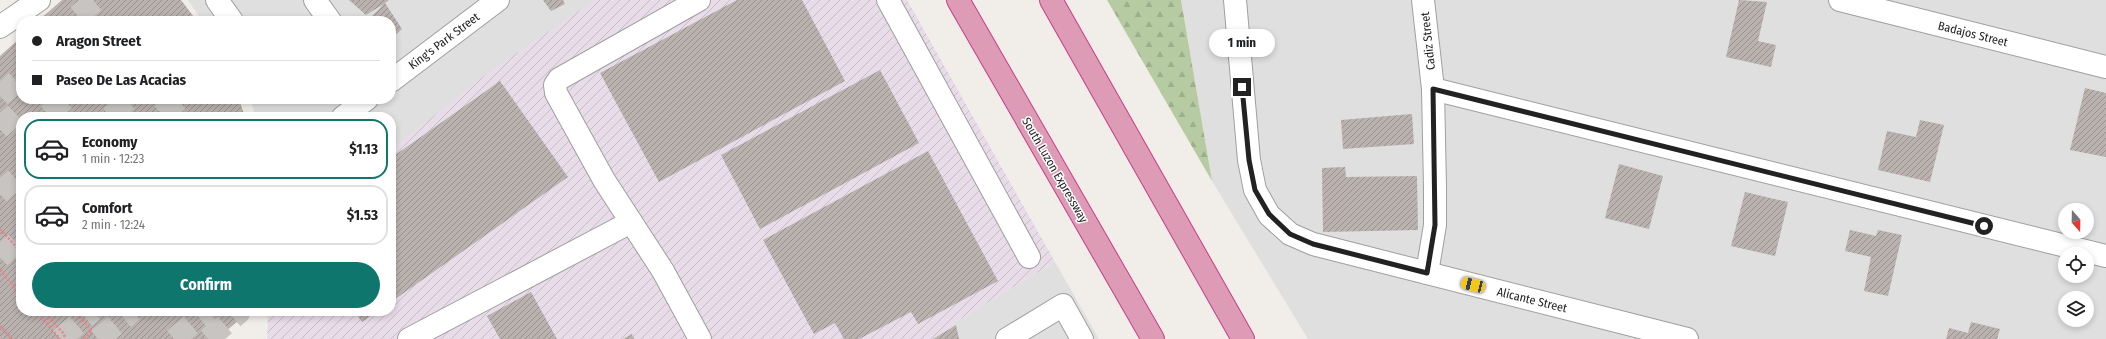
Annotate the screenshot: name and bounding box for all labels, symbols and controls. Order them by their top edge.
street label: King's Park Street [406,10,482,72]
street label: Cadiz Street [1418,11,1438,71]
street label: Badajos Street [1937,19,2009,49]
callout: 1 min [1209,29,1275,57]
text: Aragon Street [56,32,141,50]
text: 1 min [1228,35,1256,50]
text: Paseo De Las Acacias [56,71,186,89]
route end [1233,78,1251,96]
street label: South Luzon Expressway [1019,115,1091,226]
icon: car [34,131,70,167]
text: Economy [82,133,137,151]
text: $1.13 [349,140,378,158]
text: 1 min · 12:23 [82,151,144,166]
icon: car [34,197,70,233]
text: Comfort [82,199,133,217]
north arrow [2058,203,2094,239]
map controls [2058,203,2094,327]
text: $1.53 [347,206,378,224]
text: 2 min · 12:24 [82,217,145,232]
route start [1975,217,1993,235]
button: locate [2058,247,2094,283]
button: Confirm [32,262,380,308]
car [1460,276,1486,294]
street label: Alicante Street [1496,285,1569,315]
button: layers [2058,291,2094,327]

